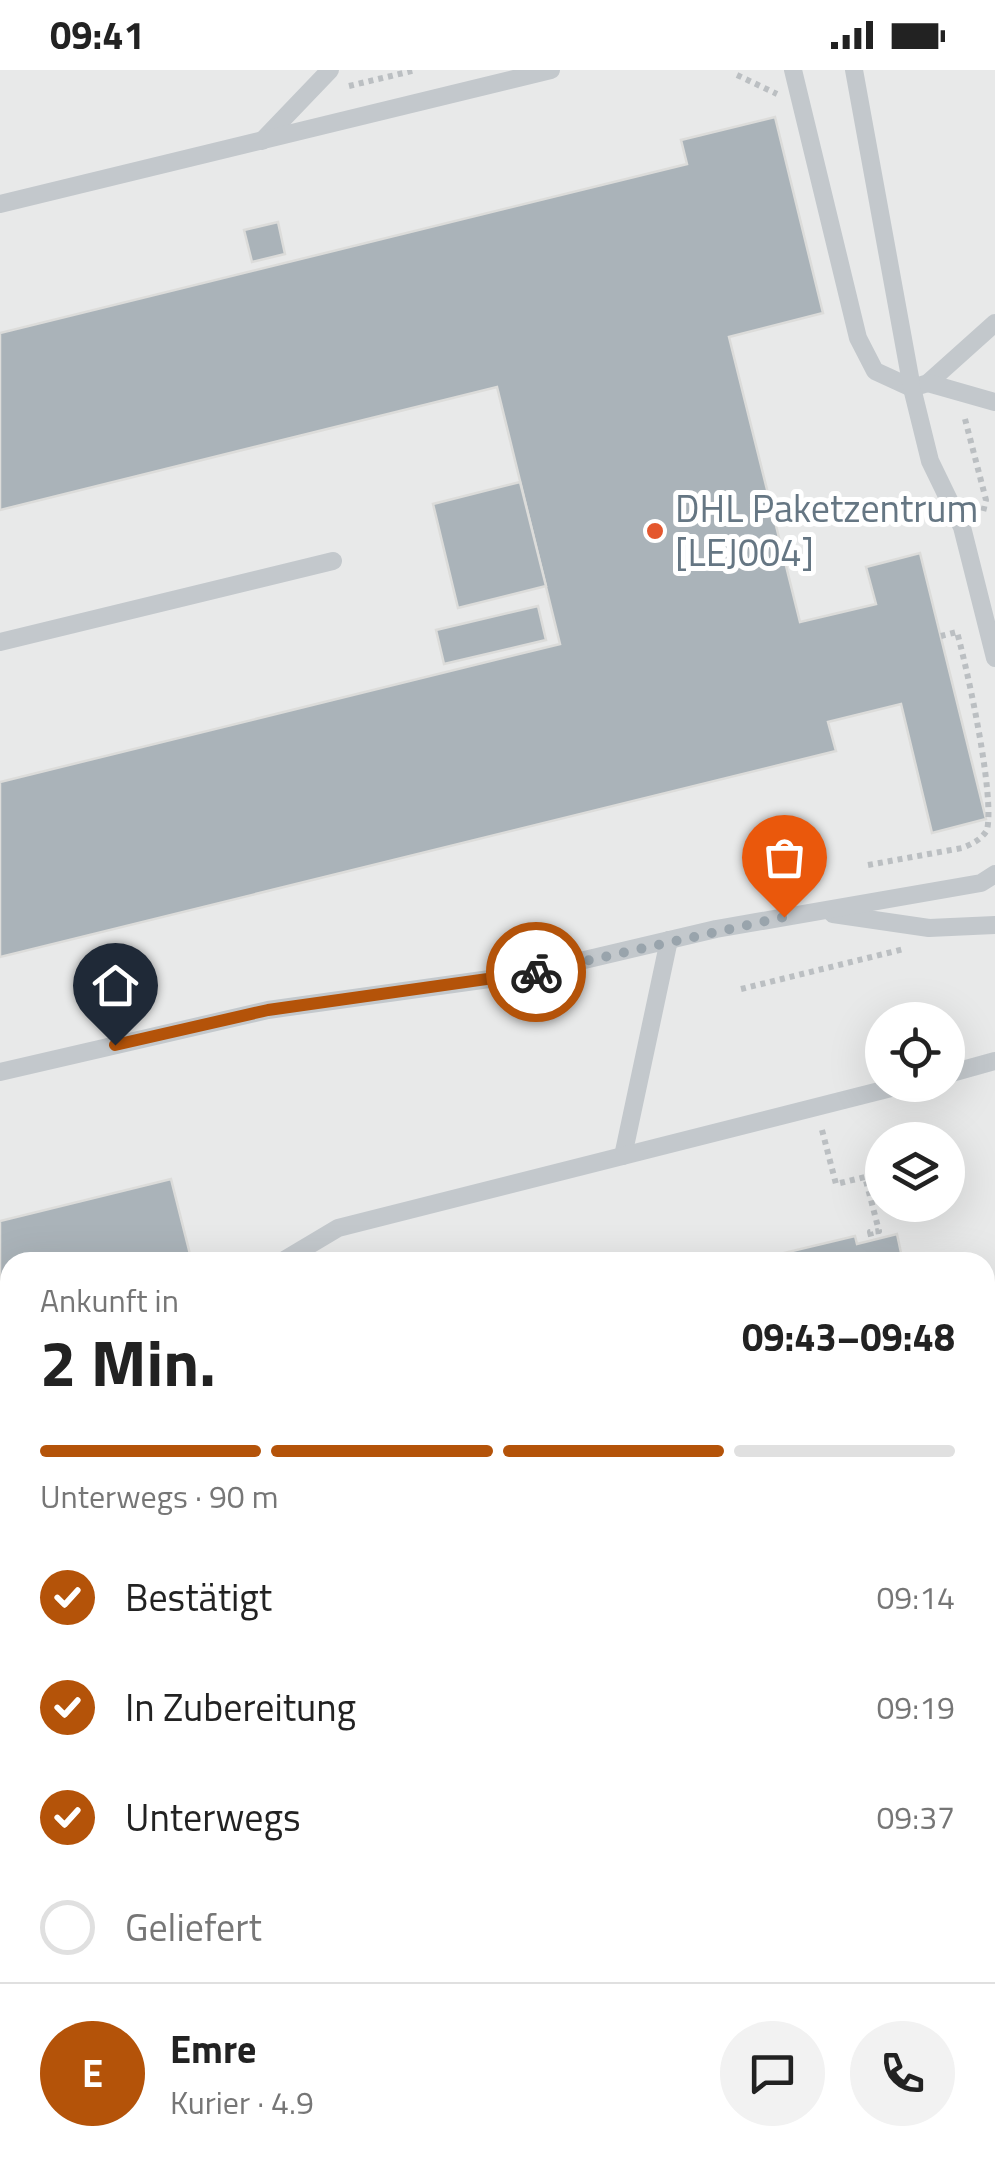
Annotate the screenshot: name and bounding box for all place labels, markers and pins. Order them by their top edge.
place label: DHL Paketzentrum [LEJ004] [675,479,978,581]
marker: DHL Paketzentrum [LEJ004] [644,520,666,542]
pin [742,815,827,918]
pin [73,943,158,1046]

